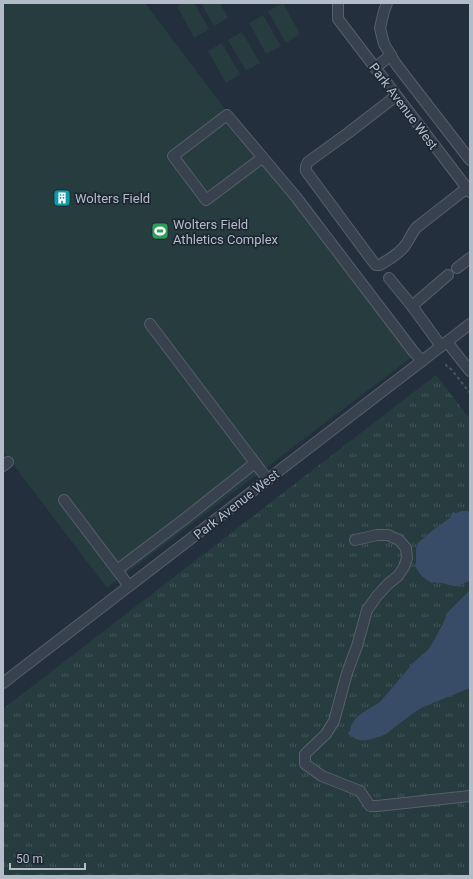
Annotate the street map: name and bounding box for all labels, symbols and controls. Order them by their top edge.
street label: Park Avenue West [366,60,441,152]
building icon: Wolters Field [52,188,72,208]
place label: Wolters Field [75,191,150,206]
place label: Wolters Field Athletics Complex [173,217,279,247]
sports icon: Wolters Field Athletics Complex [150,221,170,241]
street label: Park Avenue West [191,466,282,542]
scale bar [10,845,85,871]
text: 50 m [16,852,43,866]

